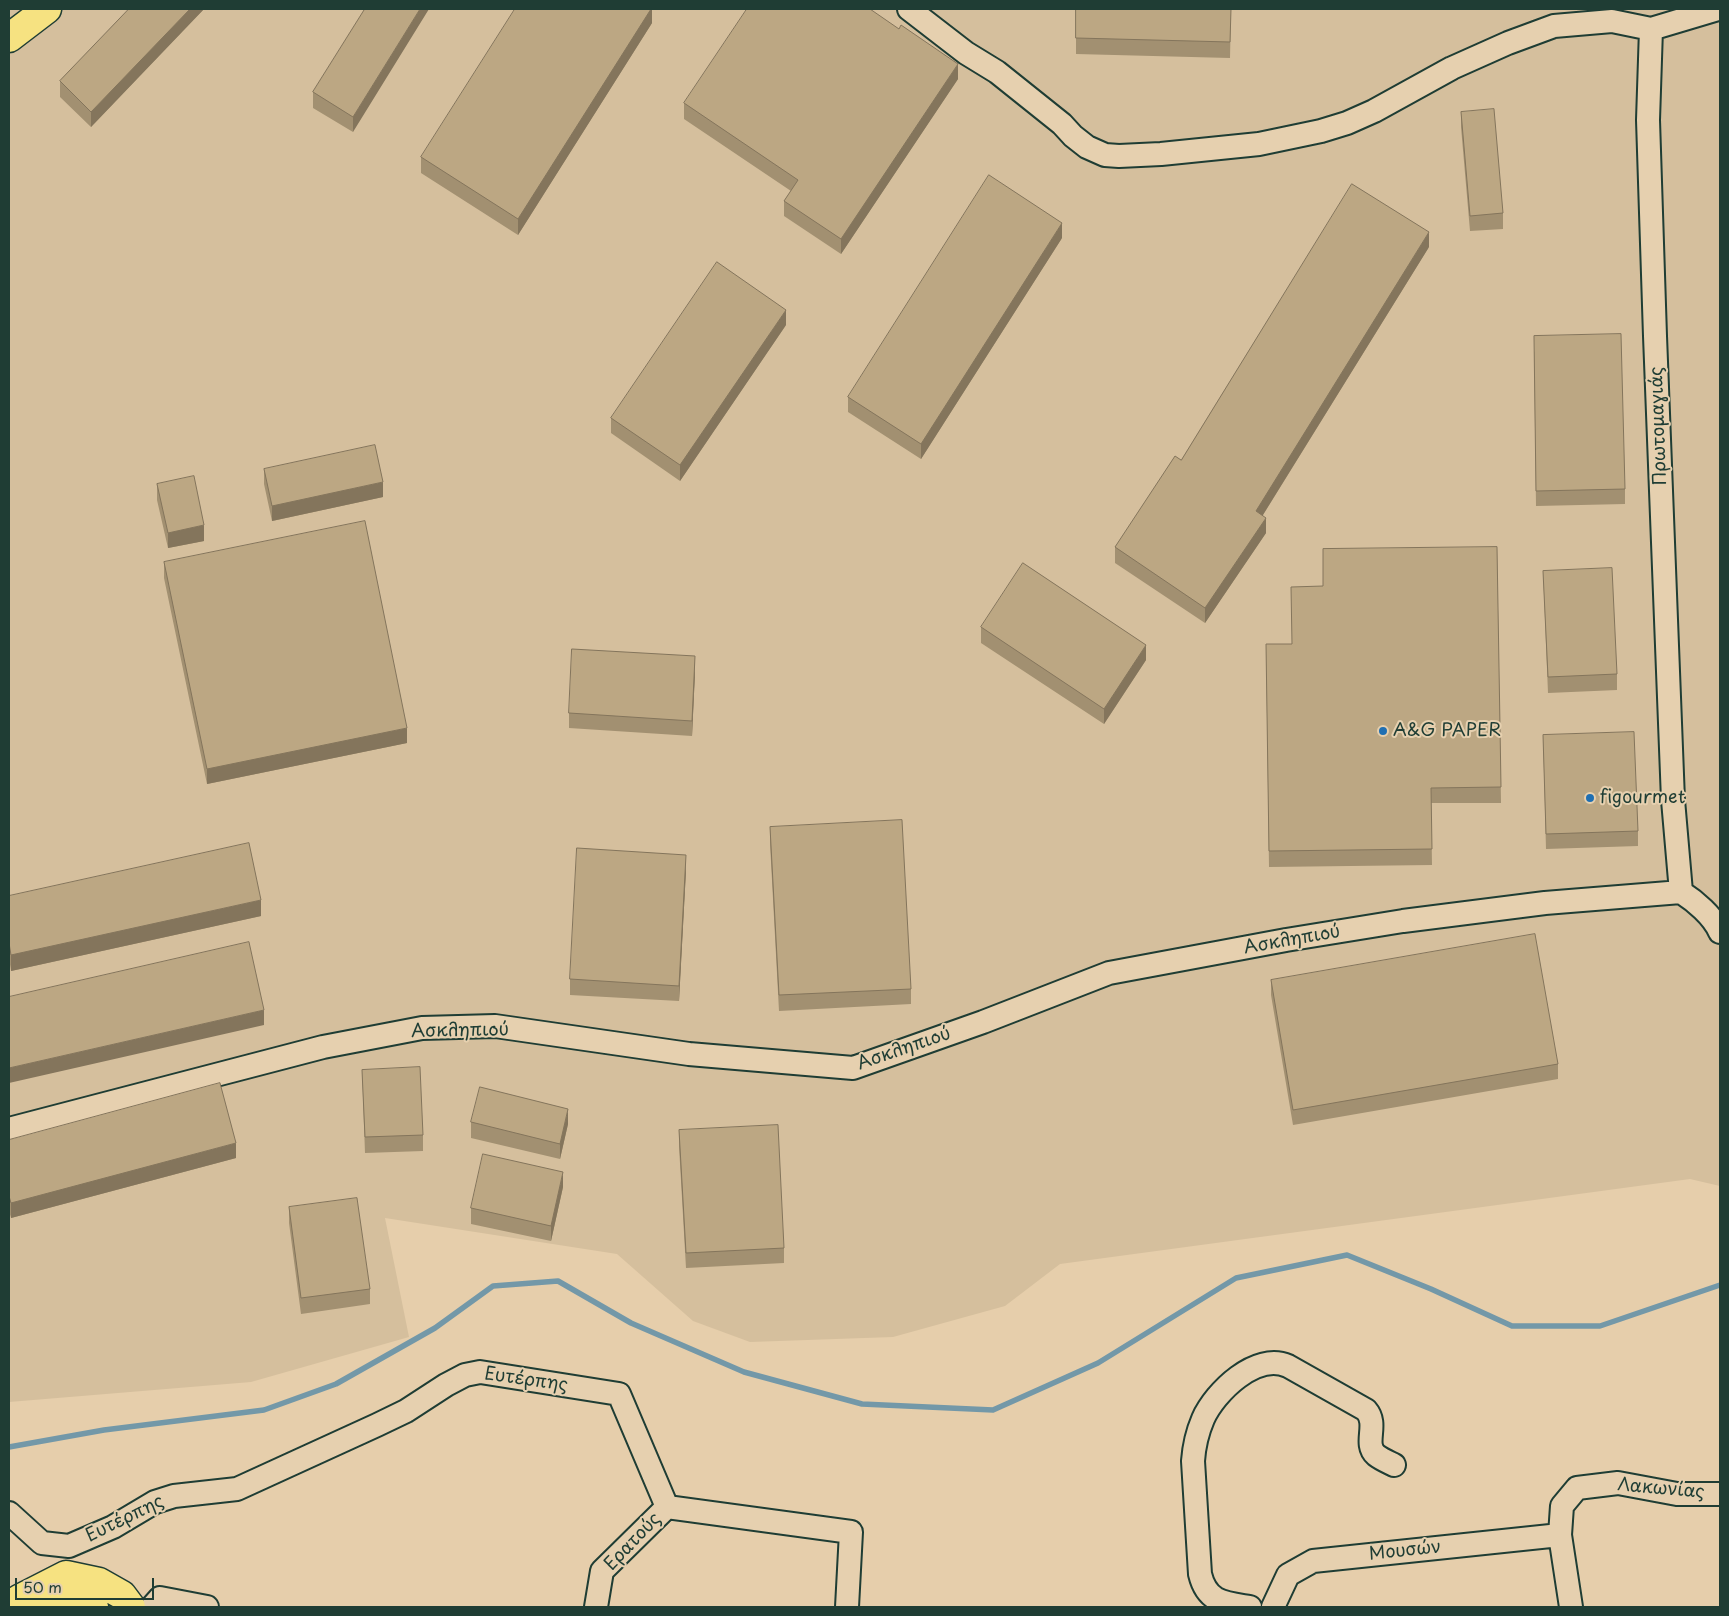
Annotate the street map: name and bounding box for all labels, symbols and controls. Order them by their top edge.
street label: Πρωτομαγιάς [1646,366,1672,486]
place label: A&G PAPER [1393,720,1501,742]
marker: A&G PAPER [1377,725,1389,737]
place label: figourmet [1600,787,1685,809]
marker: figourmet [1584,792,1596,804]
street label: Ασκληπιού [1242,921,1342,959]
street label: Ασκληπιού [411,1019,509,1043]
street label: Ασκληπιού [854,1023,954,1075]
street label: Ευτέρπης [483,1363,569,1397]
street label: Λακωνίας [1616,1474,1706,1504]
street label: Ευτέρπης [82,1491,168,1547]
street label: Ερατούς [600,1509,666,1575]
street label: Μουσών [1368,1536,1442,1566]
scale bar [18,1568,156,1600]
text: 50 m [23,1575,62,1598]

